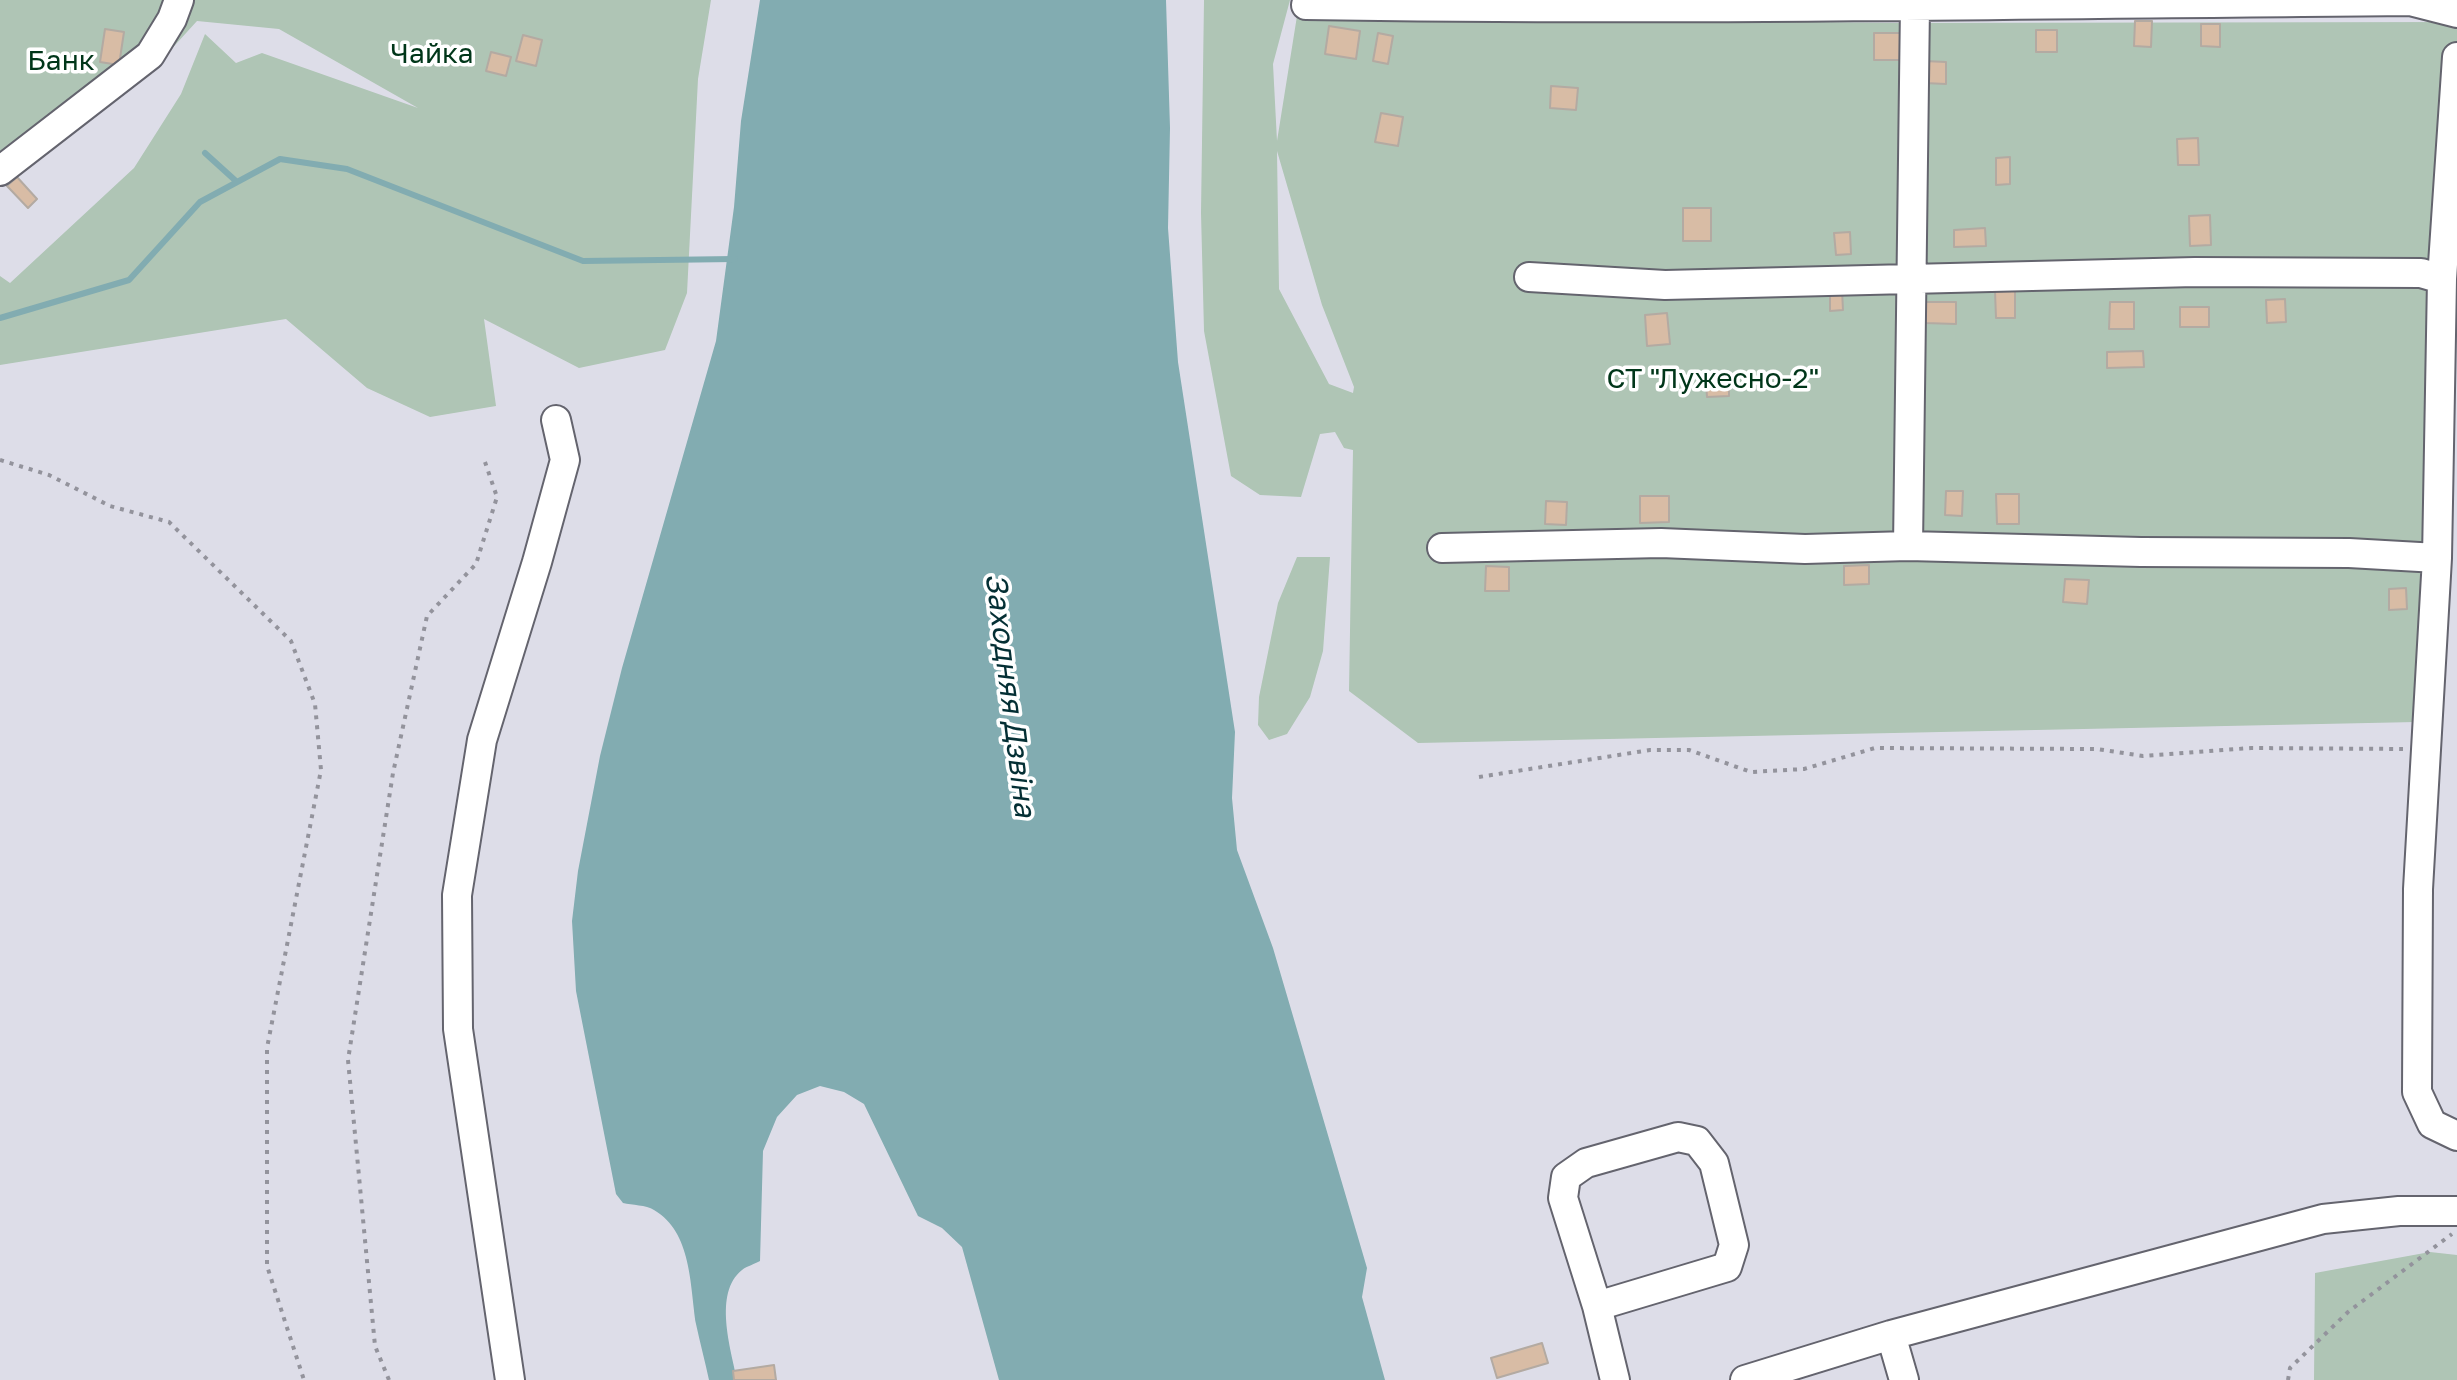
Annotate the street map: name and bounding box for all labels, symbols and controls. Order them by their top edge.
park label: Чайка [390,37,474,71]
park label: Банк [27,44,95,78]
park label: СТ "Лужесно-2" [1607,362,1819,396]
water label: Заходняя Дзвіна [977,571,1043,819]

